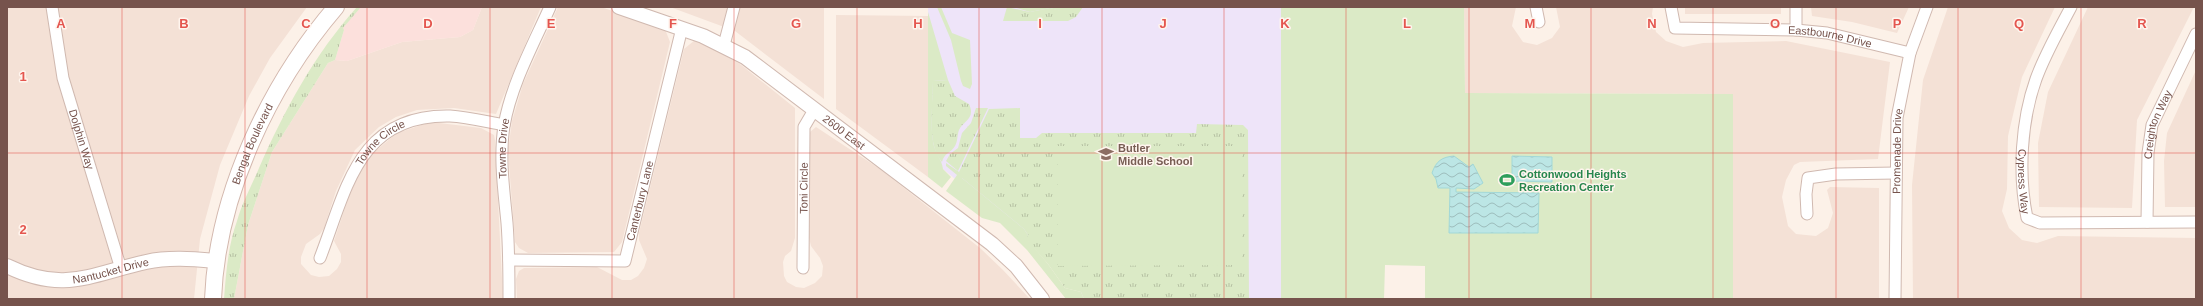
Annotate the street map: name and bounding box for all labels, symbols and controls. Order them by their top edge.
text: A [56,16,66,31]
text: B [179,16,189,31]
text: C [301,16,311,31]
text: D [423,16,433,31]
text: E [547,16,556,31]
text: F [669,16,677,31]
text: G [791,16,801,31]
text: H [913,16,923,31]
text: I [1038,16,1042,31]
text: J [1159,16,1167,31]
text: K [1280,16,1290,31]
text: L [1403,16,1411,31]
text: M [1525,16,1535,31]
text: N [1647,16,1657,31]
text: O [1770,16,1780,31]
text: P [1893,16,1902,31]
text: Q [2014,16,2024,31]
text: R [2137,16,2147,31]
street label: Eastbourne Drive [1788,24,1873,50]
text: 1 [19,69,27,84]
street label: Creighton Way [2142,88,2174,159]
street label: Bengal Boulevard [229,101,275,186]
street label: Promenade Drive [1890,107,1905,194]
street label: Dolphin Way [67,108,97,171]
street label: 2600 East [821,112,867,152]
street label: Towne Drive [496,117,511,179]
street label: Towne Circle [353,118,407,167]
place label: Butler Middle School [1118,142,1193,167]
school or university icon: Butler Middle School [1097,145,1115,163]
street label: Cypress Way [2016,149,2032,215]
street label: Canterbury Lane [624,160,655,242]
street label: Toni Circle [797,162,810,214]
place label: Cottonwood Heights Recreation Center [1519,168,1627,193]
sports icon: Cottonwood Heights Recreation Center [1498,171,1516,189]
text: 2 [19,222,27,237]
street label: Nantucket Drive [72,256,150,286]

